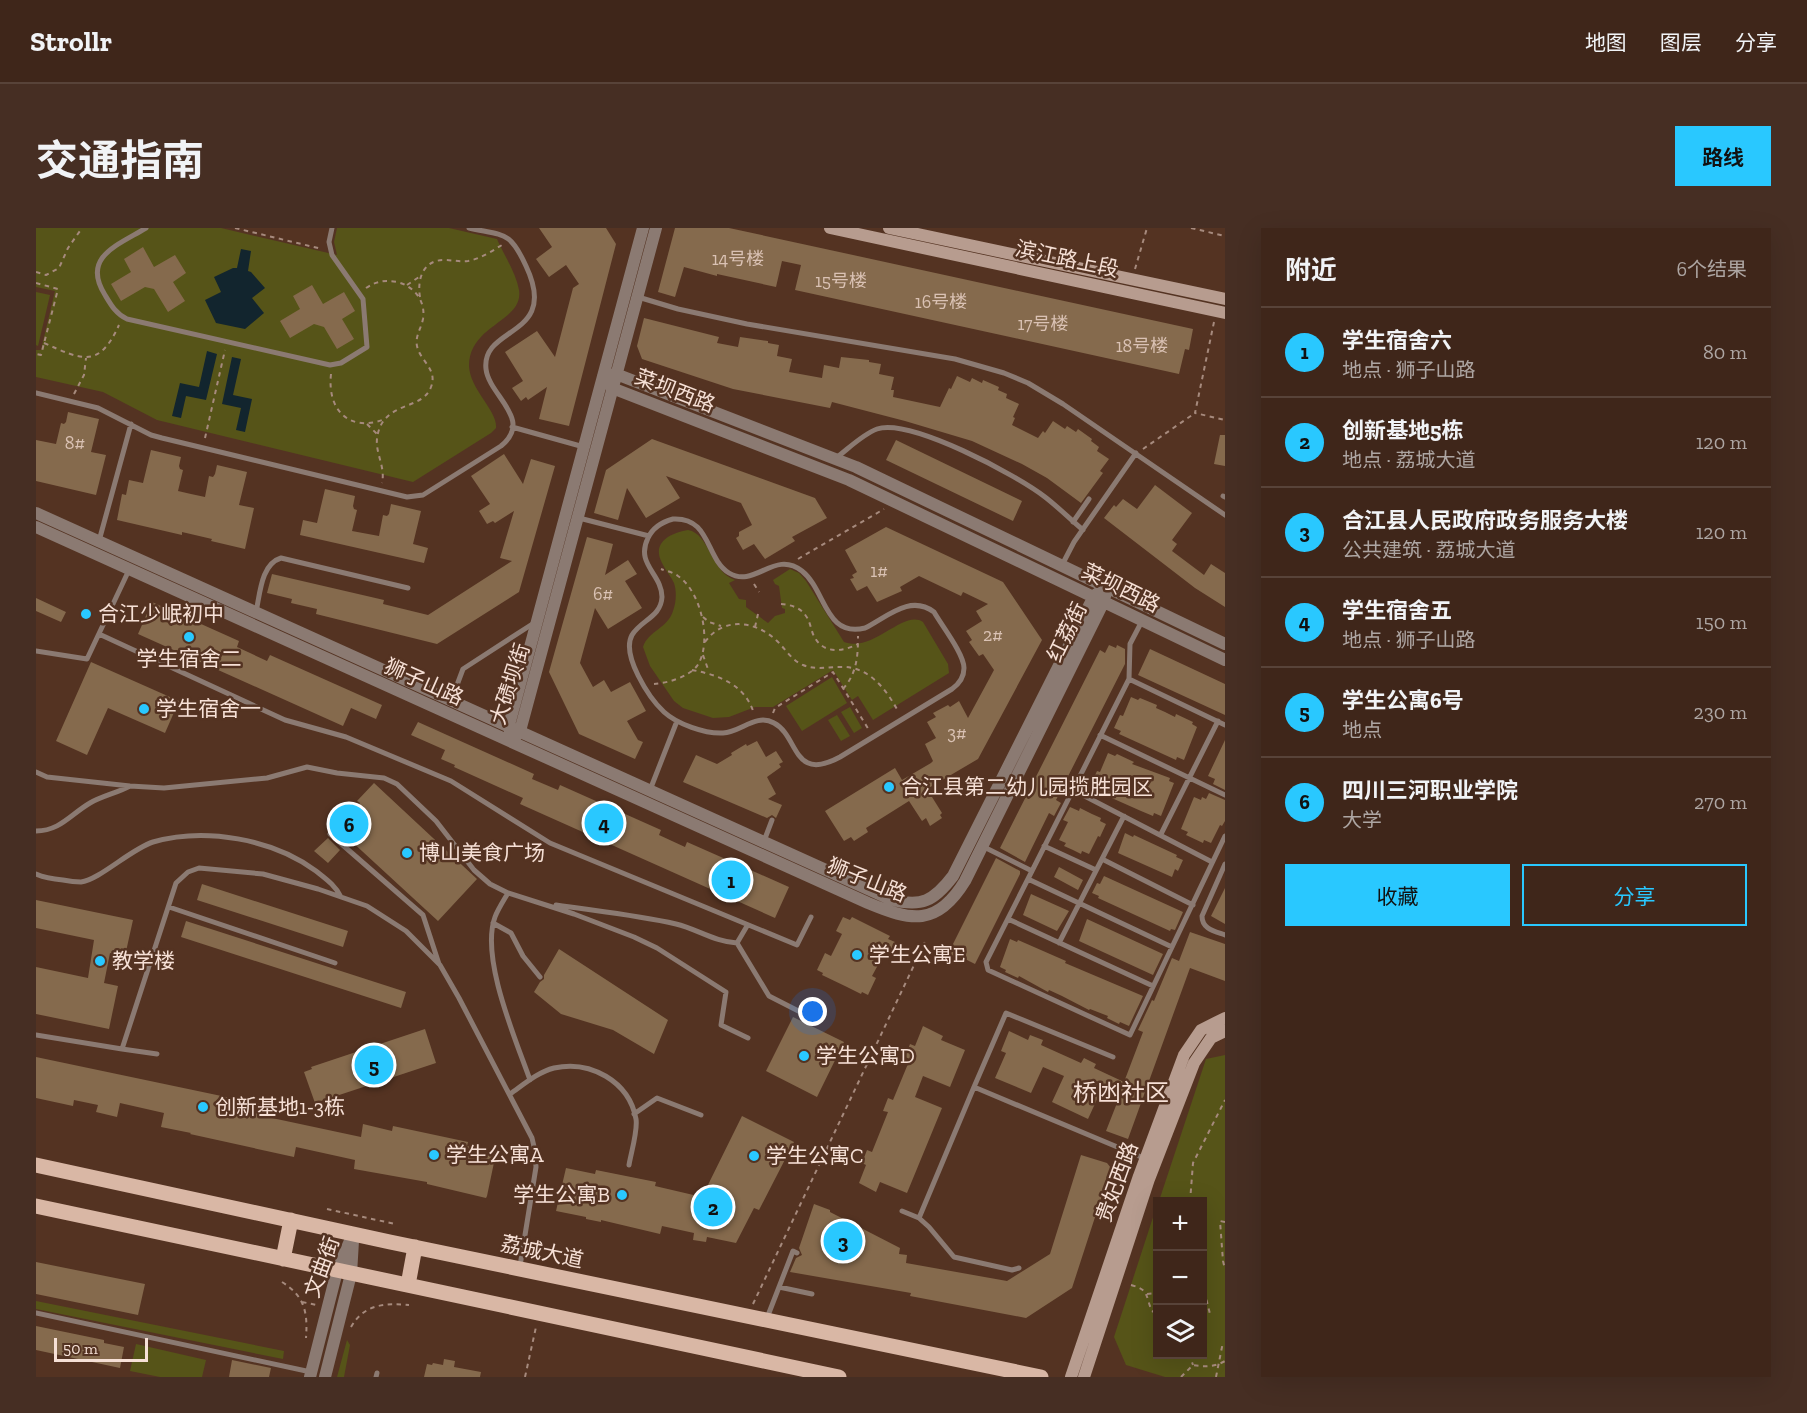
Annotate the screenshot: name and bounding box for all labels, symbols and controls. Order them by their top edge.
text: Strollr [30,25,112,58]
text: 地图 [1585,30,1627,55]
text: 图层 [1660,30,1702,55]
text: 分享 [1735,30,1777,55]
button: 路线 [1675,126,1771,186]
text: 交通指南 [36,135,204,186]
street label: 滨江路上段 [1013,235,1121,282]
house number: 14号楼 [712,248,764,270]
text: 附近 [1285,254,1337,286]
text: 6个结果 [1676,257,1747,281]
house number: 15号楼 [815,270,867,292]
house number: 16号楼 [915,291,967,313]
house number: 17号楼 [1017,313,1069,335]
text: 学生宿舍六 [1342,327,1452,354]
house number: 18号楼 [1116,335,1168,357]
text: 1 [1300,340,1309,364]
text: 80 m [1703,340,1747,364]
text: 地点 · 狮子山路 [1342,358,1475,382]
street label: 菜坝西路 [631,364,719,417]
text: 创新基地5栋 [1342,417,1464,444]
text: 2 [1299,430,1310,454]
text: 120 m [1696,430,1747,454]
house number: 8# [65,432,85,454]
text: 地点 · 荔城大道 [1342,448,1475,472]
text: 合江县人民政府政务服务大楼 [1342,507,1628,534]
text: 3 [1299,520,1310,544]
text: 120 m [1696,520,1747,544]
text: 公共建筑 · 荔城大道 [1342,538,1515,562]
street label: 菜坝西路 [1078,558,1164,617]
house number: 1# [870,560,888,582]
house number: 6# [593,583,613,605]
text: 学生宿舍五 [1342,597,1452,624]
street label: 红荔街 [1042,598,1092,666]
place label: 合江少岷初中 [98,601,224,626]
marker: 合江少岷初中 [79,607,93,621]
text: 4 [1299,610,1310,634]
text: 150 m [1696,610,1747,634]
house number: 2# [983,624,1003,646]
text: 地点 · 狮子山路 [1342,628,1475,652]
marker: 学生宿舍二 [182,630,196,644]
street label: 大碛坝街 [485,640,534,728]
place label: 学生宿舍二 [137,646,242,671]
street label: 狮子山路 [381,653,468,710]
text: 学生公寓6号 [1342,687,1464,714]
place label: 学生宿舍一 [156,696,261,721]
text: 5 [1299,700,1310,724]
text: 230 m [1694,700,1747,724]
marker: 学生宿舍一 [137,702,151,716]
text: 地点 [1342,718,1382,742]
house number: 3# [947,722,967,744]
place label: 合江县第二幼儿园揽胜园区 [901,774,1153,799]
text: 四川三河职业学院 [1342,777,1518,804]
marker: 合江县第二幼儿园揽胜园区 [882,780,896,794]
text: 6 [1299,790,1310,814]
text: 270 m [1694,790,1747,814]
pin: 4 [584,800,624,846]
pin: 6 [330,802,368,846]
text: 大学 [1342,808,1382,832]
place label: 博山美食广场 [419,840,545,865]
marker: 博山美食广场 [400,846,414,860]
street label: 狮子山路 [824,852,911,907]
pin: 1 [712,858,750,902]
button: 收藏 [1285,864,1510,926]
button: 分享 [1522,864,1747,926]
place label: 学生公寓E [869,942,965,967]
place label: 教学楼 [112,948,175,973]
marker: 学生公寓E [850,948,864,962]
marker: 教学楼 [93,954,107,968]
your location [798,997,827,1026]
pin: 5 [354,1042,394,1088]
place label: 学生公寓D [816,1043,915,1068]
marker: 学生公寓D [797,1049,811,1063]
district label: 桥凼社区 [1073,1078,1169,1107]
place label: 创新基地1-3栋 [215,1094,345,1119]
marker: 创新基地1-3栋 [196,1100,210,1114]
street label: 贵妃西路 [1090,1138,1143,1226]
place label: 学生公寓A [446,1142,544,1167]
place label: 学生公寓C [766,1143,864,1168]
marker: 学生公寓A [427,1148,441,1162]
marker: 学生公寓C [747,1149,761,1163]
place label: 学生公寓B [513,1182,610,1207]
pin: 2 [694,1184,732,1230]
marker: 学生公寓B [615,1188,629,1202]
map controls [1153,1197,1207,1359]
button: + [1153,1197,1207,1251]
pin: 3 [824,1218,862,1264]
street label: 荔城大道 [498,1231,586,1272]
street label: 文曲街 [299,1233,344,1301]
button: − [1153,1251,1207,1305]
button: layers [1153,1305,1207,1359]
scale bar [54,1335,148,1362]
text: 50 m [63,1339,98,1358]

